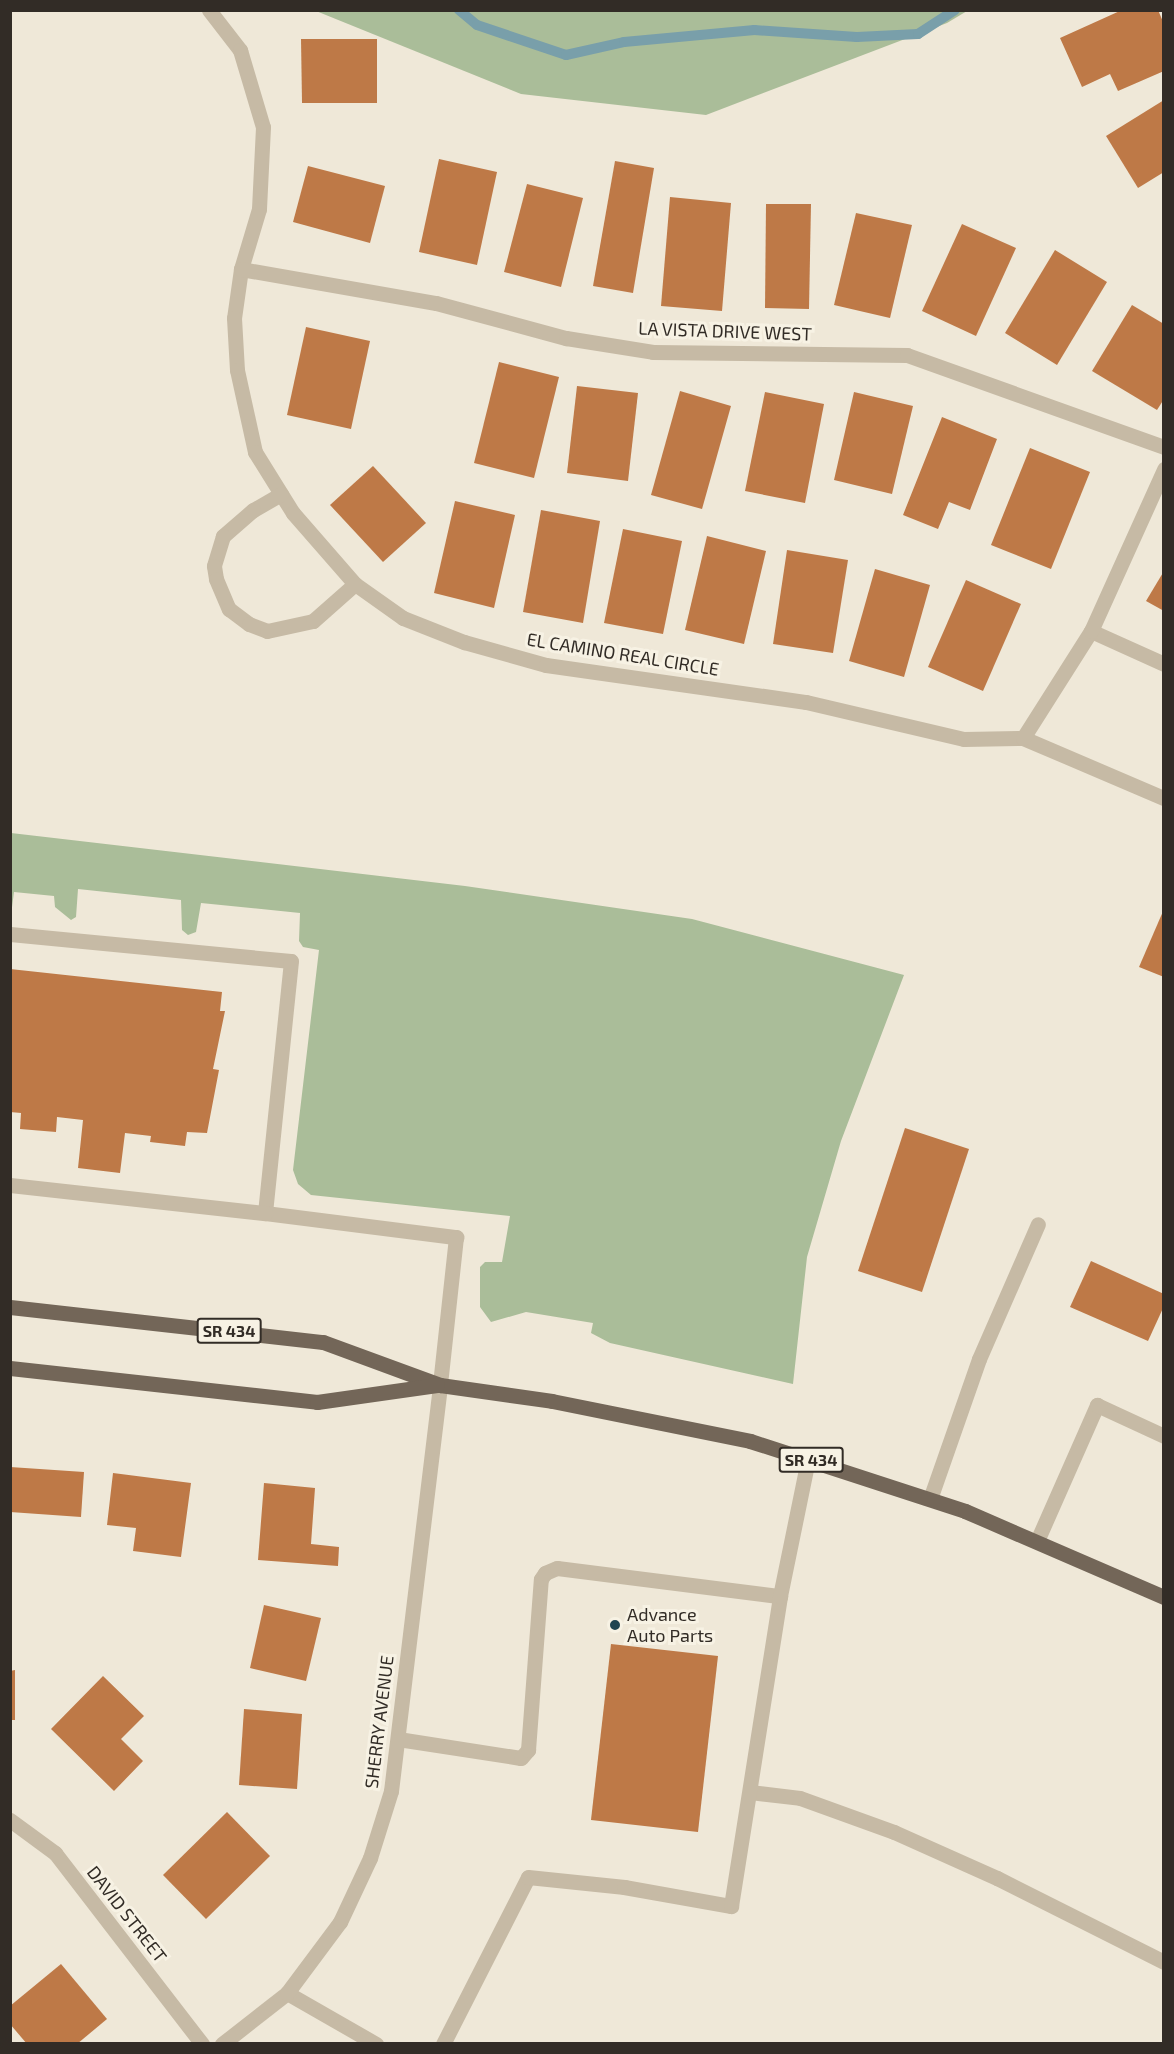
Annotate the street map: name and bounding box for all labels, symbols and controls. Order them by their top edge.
street label: LA VISTA DRIVE WEST [637,317,813,345]
street label: EL CAMINO REAL CIRCLE [525,628,721,680]
road number: SR 434 [196,1318,262,1344]
road number: SR 434 [778,1447,844,1473]
place label: Advance Auto Parts [627,1604,713,1646]
marker: Advance Auto Parts [608,1618,622,1632]
street label: SHERRY AVENUE [360,1654,398,1790]
street label: DAVID STREET [83,1861,171,1967]

